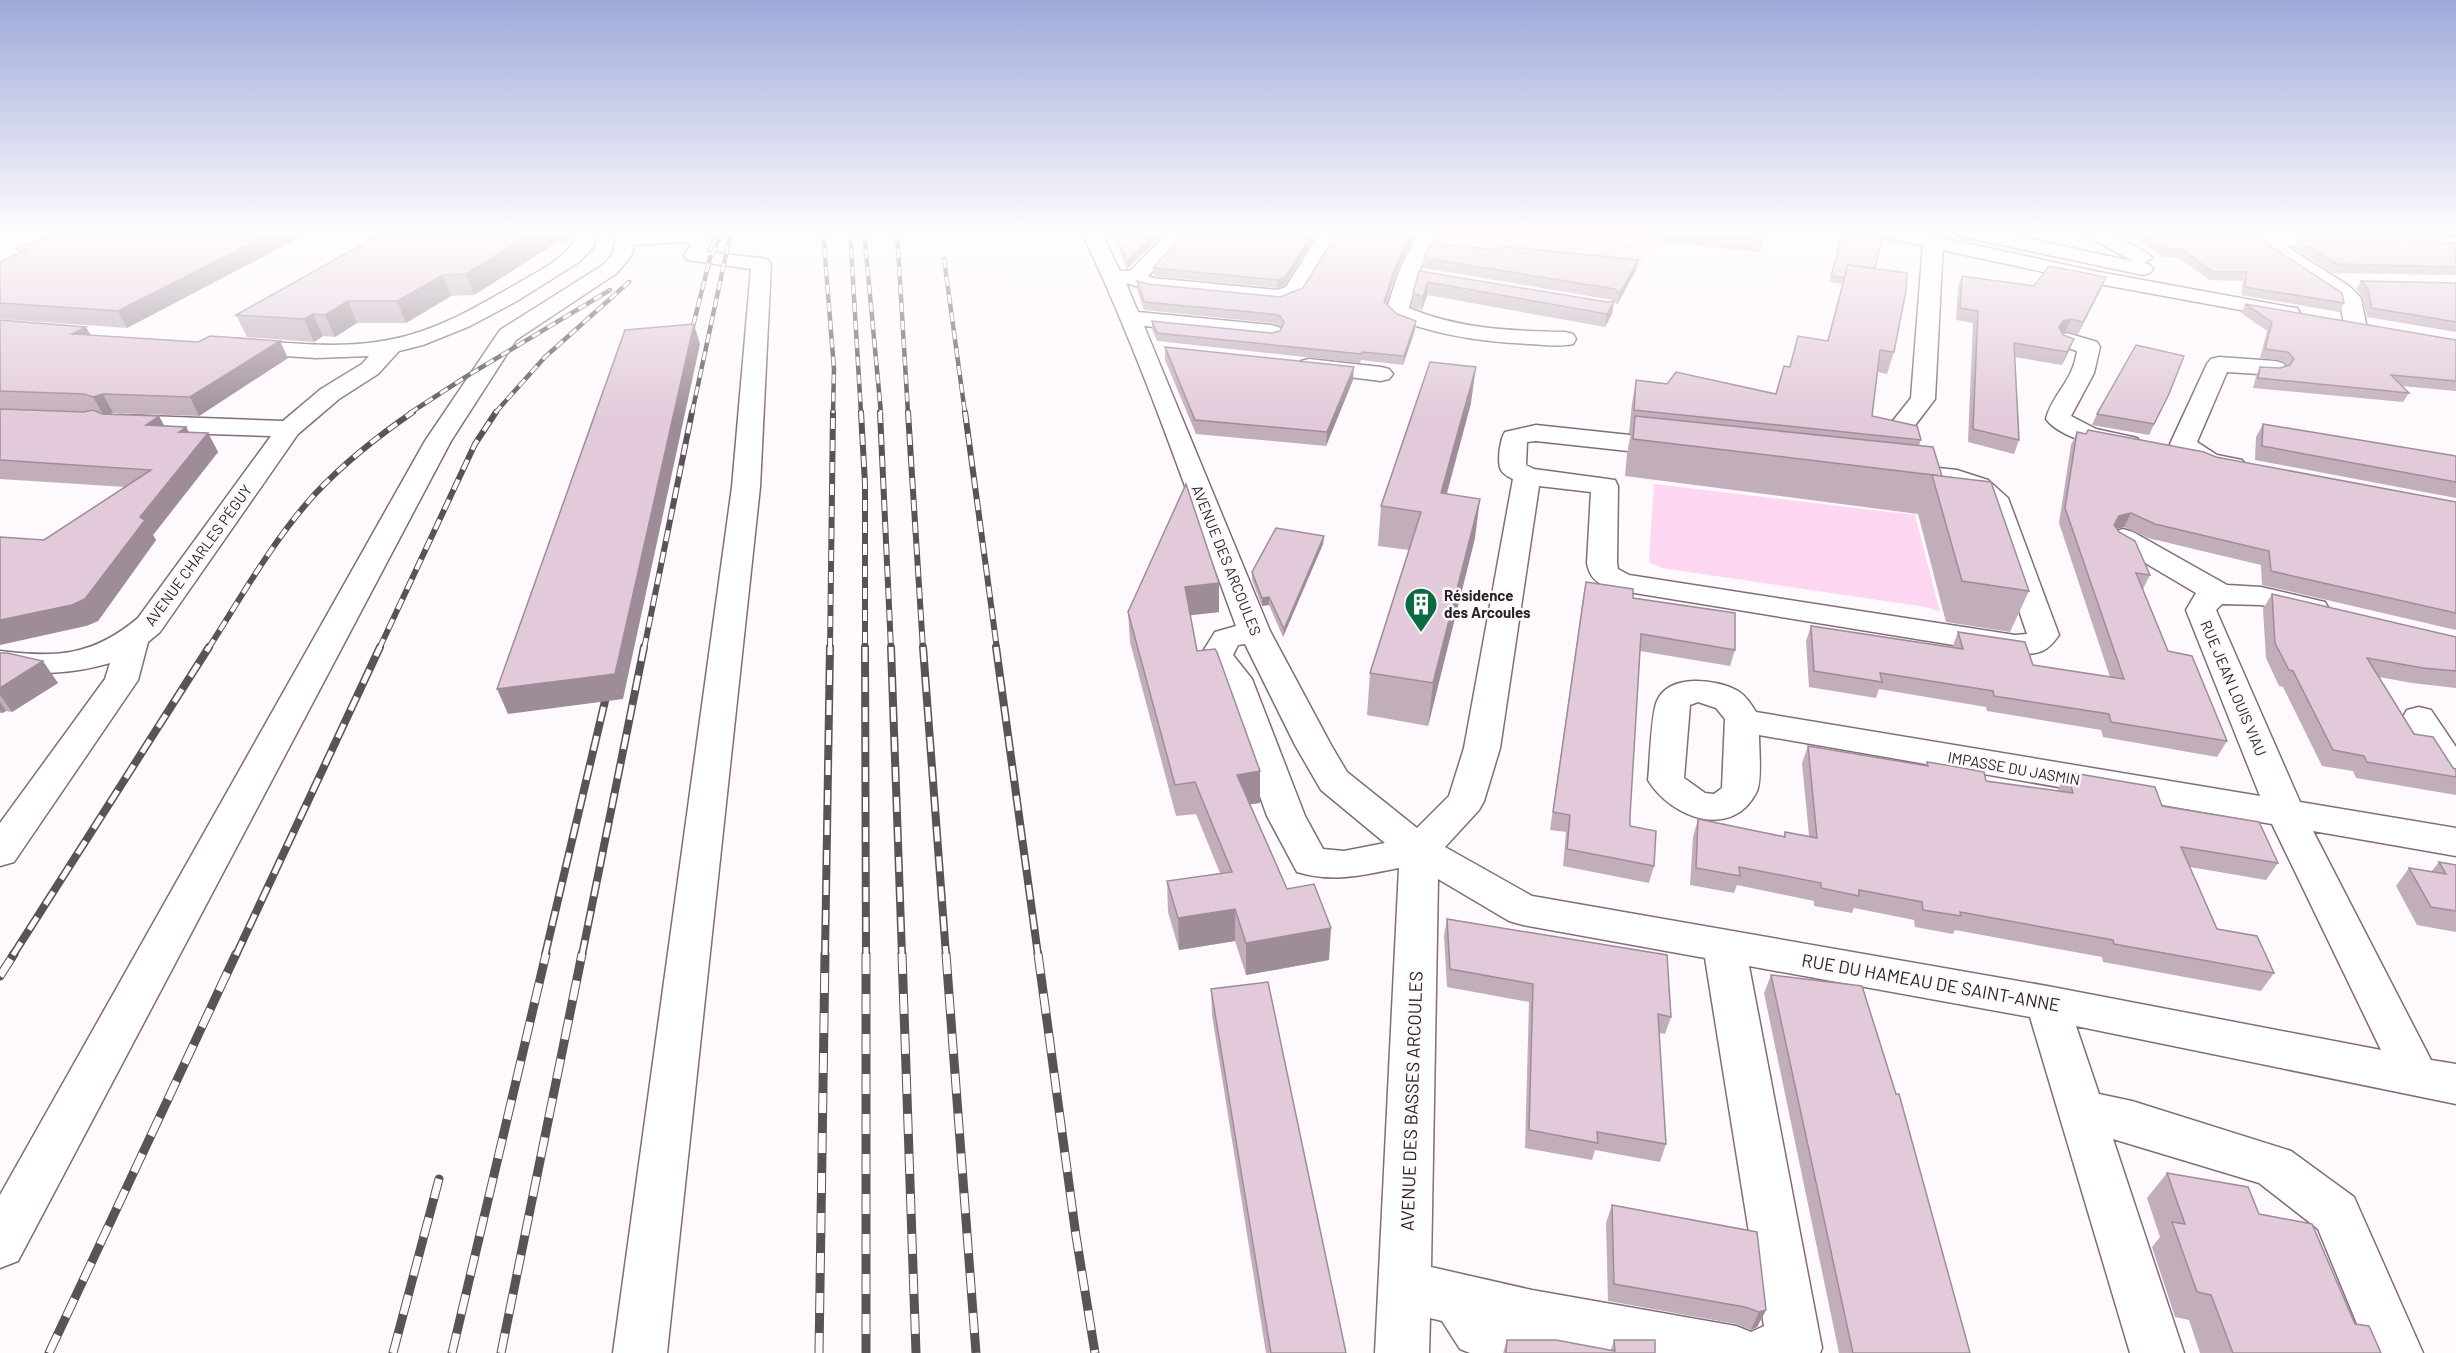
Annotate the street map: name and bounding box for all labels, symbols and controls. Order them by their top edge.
street label: AVENUE CHARLES PÉGUY [141,481,255,629]
street label: AVENUE DES ARCOULES [1189,482,1265,638]
building icon: Résidence des Arcoules [1403,586,1439,633]
place label: Résidence des Arcoules [1444,586,1531,621]
street label: RUE JEAN LOUIS VIAU [2197,617,2271,759]
street label: IMPASSE DU JASMIN [1947,748,2081,788]
street label: RUE DU HAMEAU DE SAINT-ANNE [1800,948,2062,1016]
street label: AVENUE DES BASSES ARCOULES [1395,971,1427,1231]

